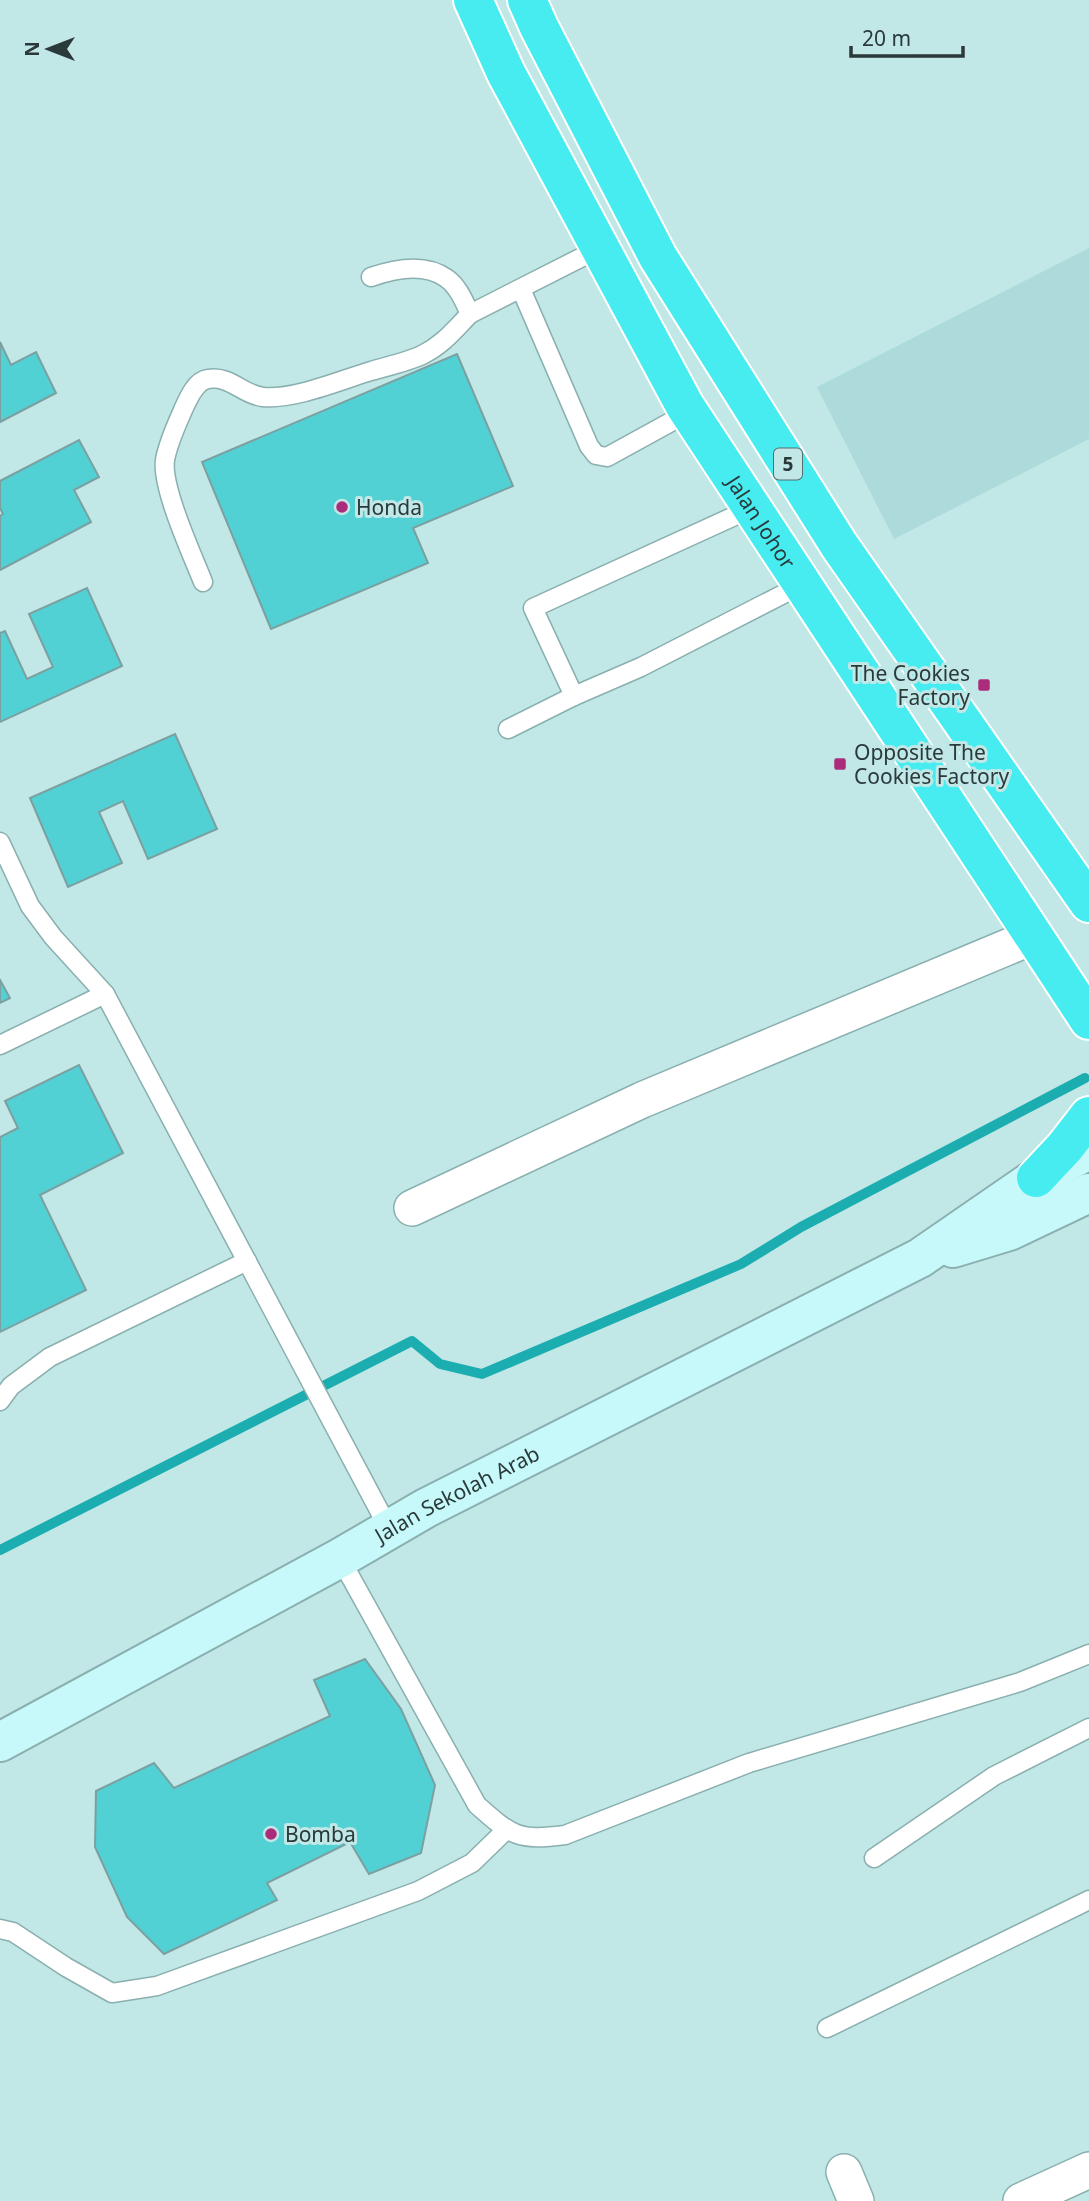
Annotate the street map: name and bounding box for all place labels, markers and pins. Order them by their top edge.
place label: Honda [356,493,422,521]
marker: Honda [334,499,350,515]
place label: The Cookies Factory [851,659,970,711]
marker: The Cookies Factory [976,677,992,693]
place label: Opposite The Cookies Factory [854,738,1009,790]
marker: Opposite The Cookies Factory [832,756,848,772]
place label: Bomba [285,1820,356,1848]
marker: Bomba [263,1826,279,1842]

